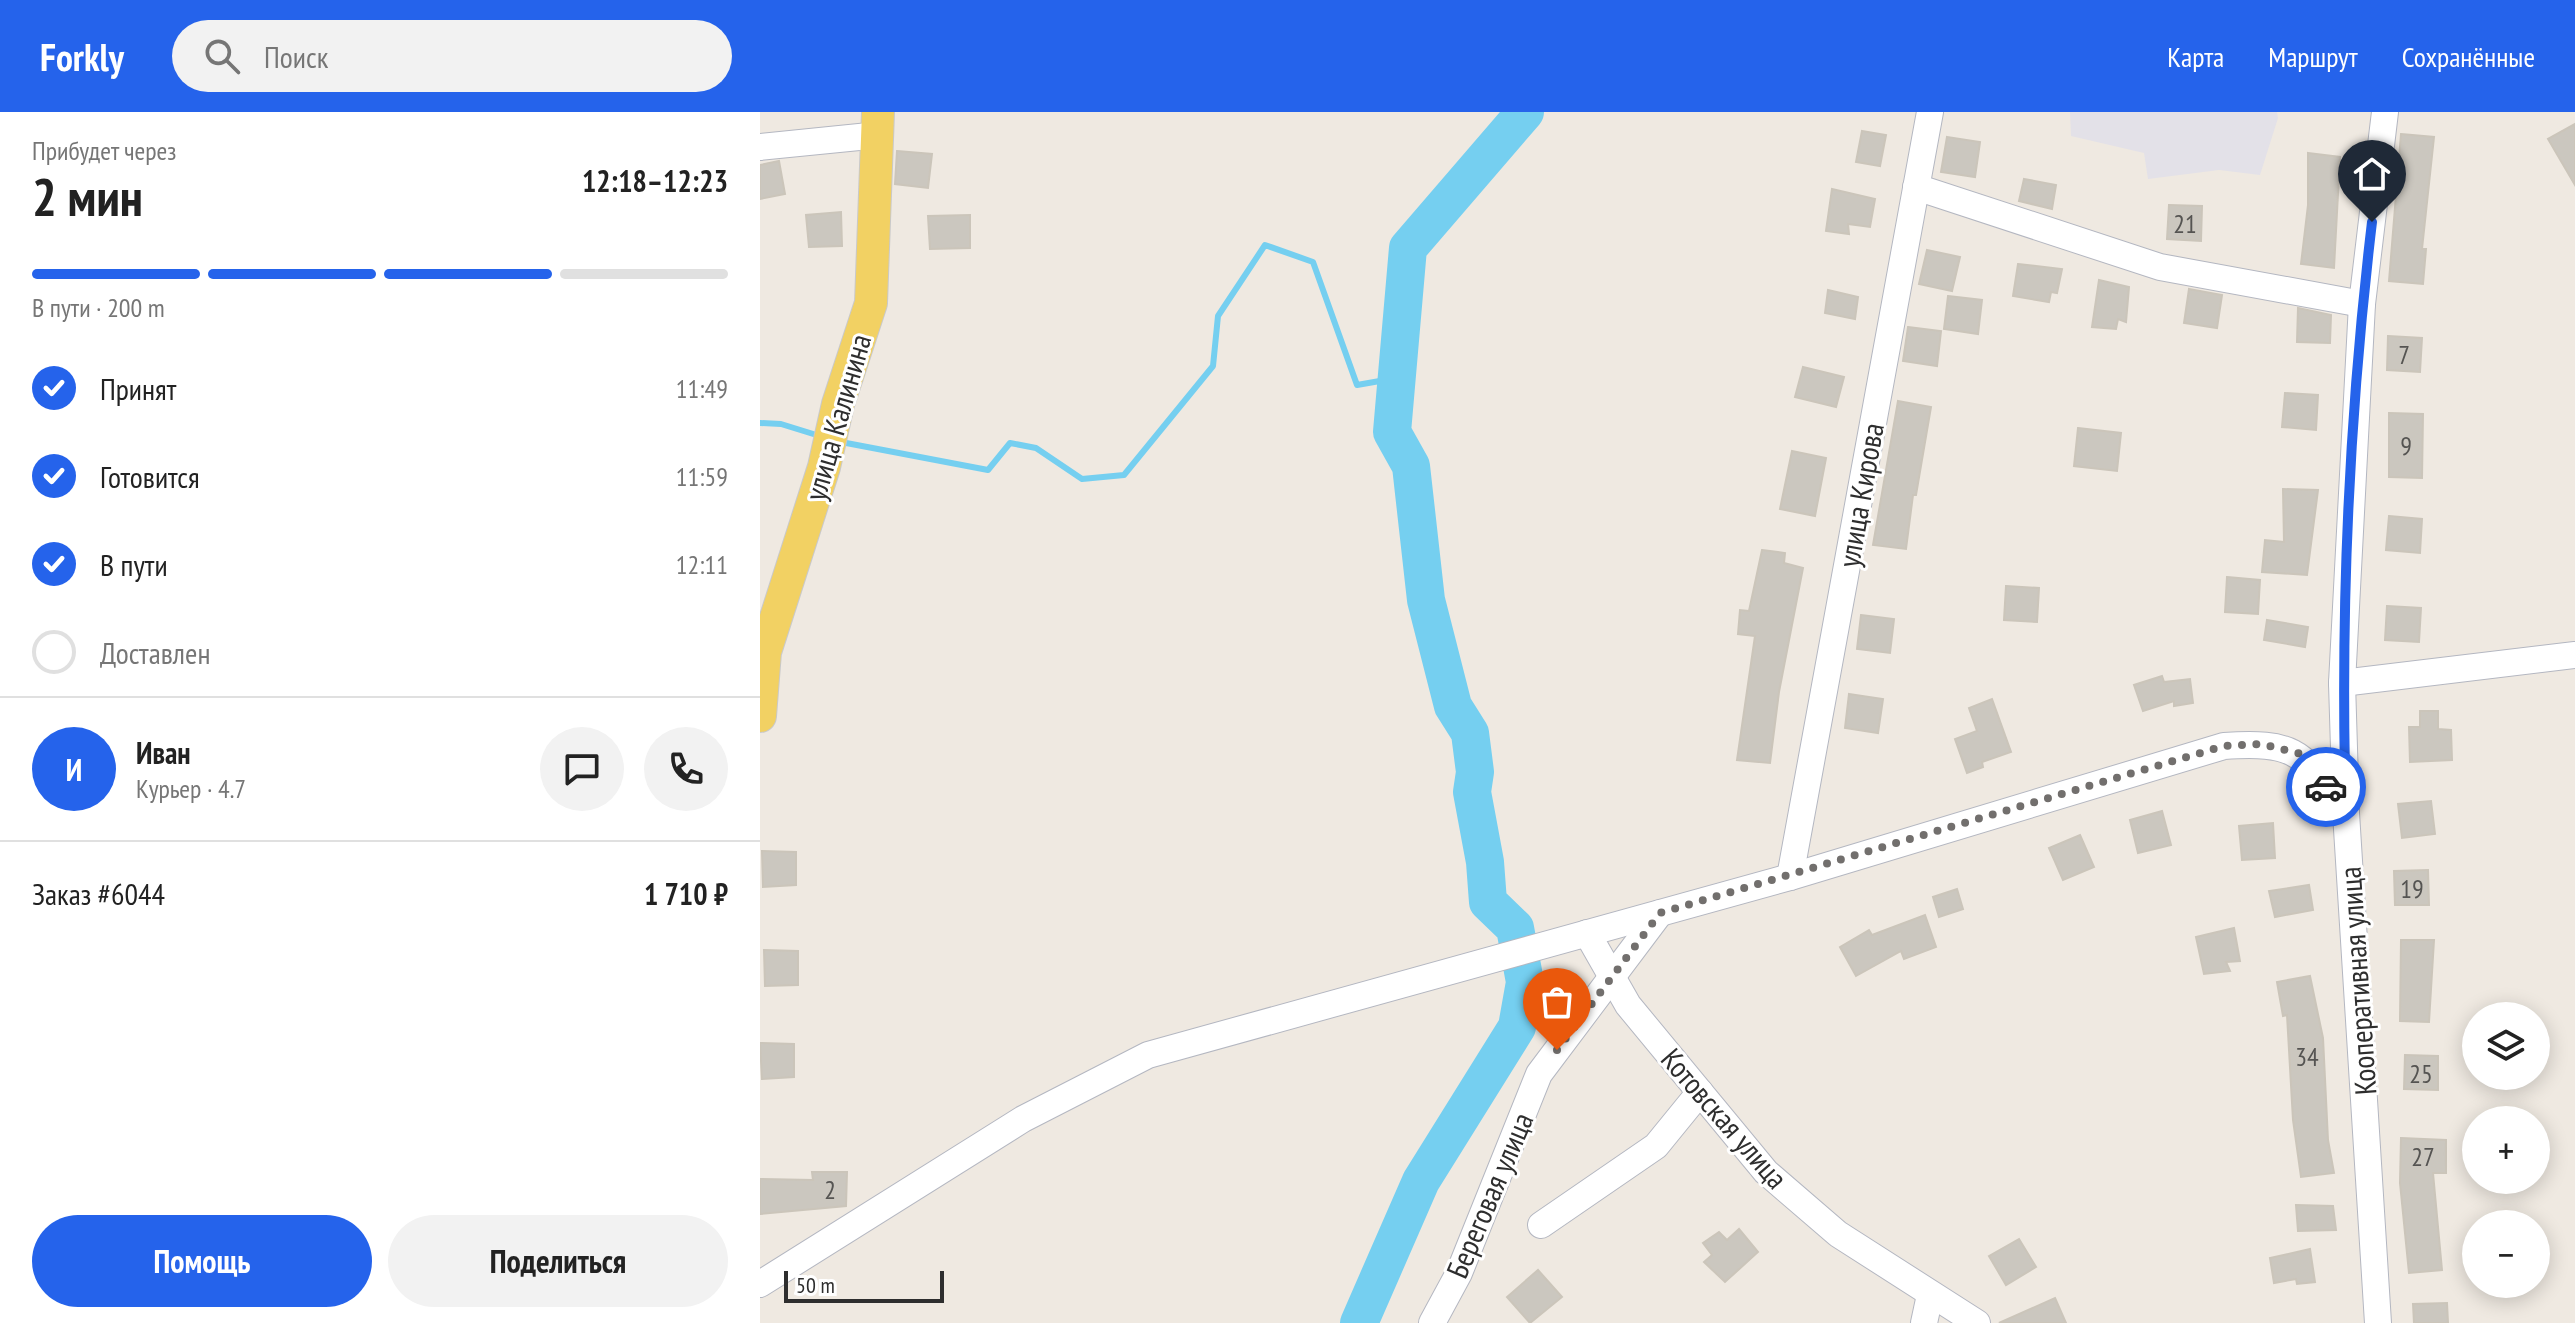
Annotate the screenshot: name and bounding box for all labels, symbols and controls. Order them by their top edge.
search box [172,20,732,92]
text: Forkly [40,32,124,81]
icon: search [200,34,244,78]
text: Поиск [264,37,328,76]
text: Карта [2167,38,2224,75]
text: Маршрут [2268,38,2358,75]
text: Сохранённые [2402,38,2535,75]
text: Прибудет через [32,134,176,167]
pin [2338,140,2406,222]
icon: home [2350,152,2394,196]
text: 12:18–12:23 [582,161,728,200]
text: 2 мин [32,163,143,230]
house number: 21 [2173,207,2197,240]
text: В пути · 200 m [32,291,165,324]
street label: улица Калинина [795,329,879,505]
house number: 7 [2398,338,2410,371]
icon: check [32,366,76,410]
text: Принят [100,369,176,408]
text: 11:49 [676,372,728,405]
street label: улица Кирова [1828,420,1892,570]
house number: 9 [2400,429,2412,462]
icon: check [32,454,76,498]
text: Готовится [100,457,200,496]
text: 11:59 [676,460,728,493]
icon: check [32,542,76,586]
text: В пути [100,545,168,584]
text: 12:11 [676,548,728,581]
text: Доставлен [100,633,210,672]
button: chat [540,727,624,811]
button: phone [644,727,728,811]
text: Иван [136,733,191,772]
courier [2286,747,2366,827]
text: И [66,750,82,789]
icon: car [2304,765,2348,809]
text: Курьер · 4.7 [136,772,246,805]
street label: Кооперативная улица [2330,865,2384,1097]
house number: 19 [2400,872,2424,905]
text: Заказ #6044 [32,874,165,913]
text: 1 710 ₽ [644,874,728,913]
pin [1523,968,1591,1050]
icon: bag [1535,980,1579,1024]
map controls [2462,1002,2550,1298]
button: layers [2462,1002,2550,1090]
street label: Котовская улица [1653,1040,1797,1196]
house number: 34 [2295,1040,2319,1073]
house number: 25 [2409,1057,2433,1090]
street label: Береговая улица [1437,1106,1541,1284]
button: + [2462,1106,2550,1194]
house number: 27 [2411,1140,2435,1173]
house number: 2 [824,1173,836,1206]
button: − [2462,1210,2550,1298]
button: Помощь [32,1215,372,1307]
button: Поделиться [388,1215,728,1307]
scale bar [784,1267,944,1303]
text: 50 m [796,1271,835,1299]

